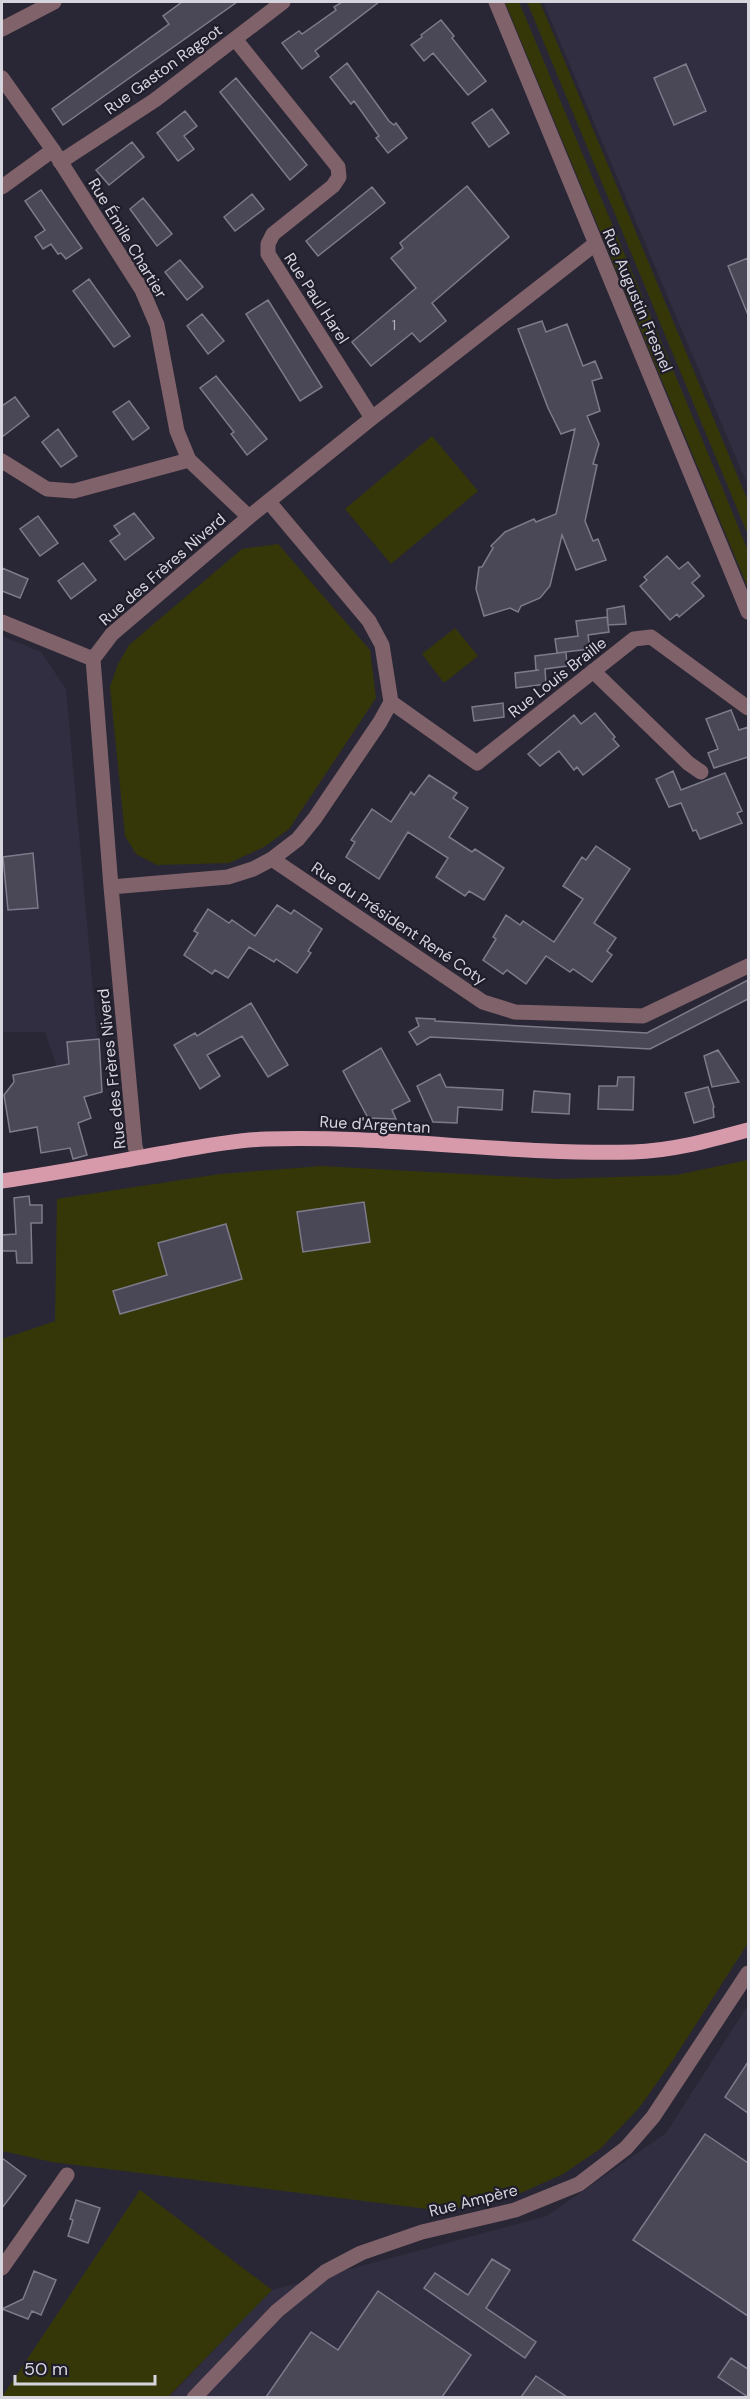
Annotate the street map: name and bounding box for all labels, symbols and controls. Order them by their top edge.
street label: Rue Gaston Rageot [100,20,226,119]
street label: Rue Émile Chartier [83,174,172,302]
street label: Rue Augustin Fresnel [598,225,677,375]
street label: Rue Paul Harel [279,249,354,348]
house number: 1 [392,316,396,334]
street label: Rue des Frères Niverd [95,509,230,630]
street label: Rue Louis Braille [504,632,611,722]
street label: Rue du Président René Coty [307,857,490,990]
street label: Rue des Frères Niverd [93,988,130,1150]
street label: Rue d'Argentan [319,1111,431,1138]
street label: Rue Ampère [427,2179,520,2222]
scale bar [15,2348,154,2386]
text: 50 m [24,2357,68,2381]

